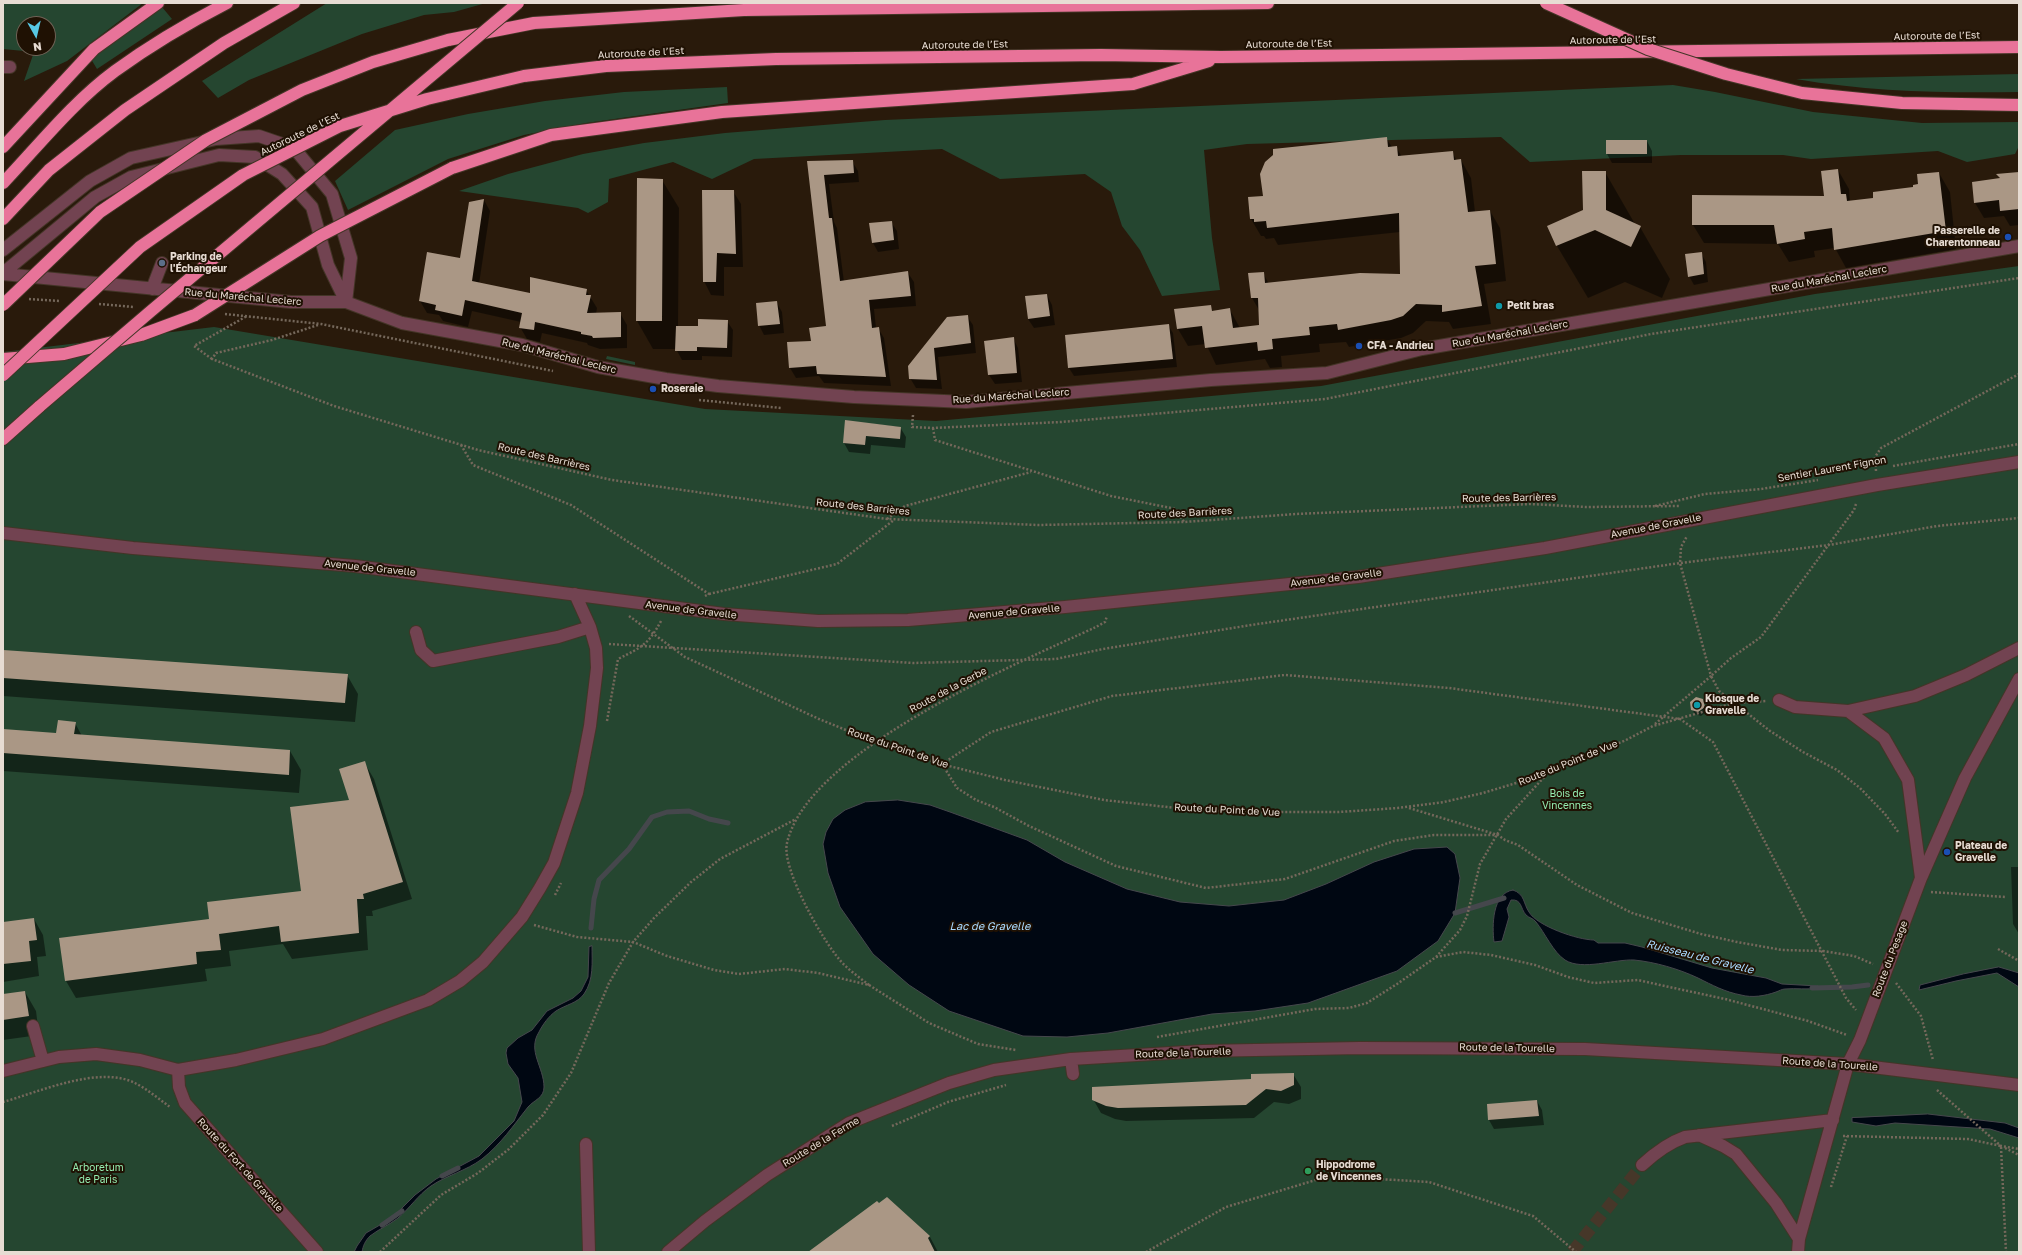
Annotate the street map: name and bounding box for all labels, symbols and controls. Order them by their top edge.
north arrow [16,16,56,56]
street label: Autoroute de l’Est [1894,29,1980,43]
street label: Autoroute de l’Est [1570,33,1656,47]
street label: Autoroute de l’Est [1246,37,1332,51]
street label: Autoroute de l’Est [922,38,1008,52]
text: N [33,40,43,54]
street label: Autoroute de l’Est [597,45,685,61]
street label: Autoroute de l’Est [258,110,342,158]
place label: Passerelle de Charentonneau [1926,225,2000,248]
marker: Passerelle de Charentonneau [2003,232,2013,242]
place label: Parking de l'Échangeur [170,251,227,274]
marker: Parking de l'Échangeur [157,258,167,268]
street label: Rue du Maréchal Leclerc [1770,263,1888,295]
street label: Rue du Maréchal Leclerc [184,286,302,308]
place label: Petit bras [1507,300,1554,312]
marker: Petit bras [1494,301,1504,311]
street label: Rue du Maréchal Leclerc [1451,318,1569,350]
street label: Rue du Maréchal Leclerc [501,336,617,376]
place label: CFA - Andrieu [1367,340,1433,352]
marker: CFA - Andrieu [1354,341,1364,351]
place label: Roseraie [661,383,703,395]
marker: Roseraie [648,384,658,394]
street label: Rue du Maréchal Leclerc [952,386,1070,406]
street label: Route des Barrières [497,441,591,473]
street label: Sentier Laurent Fignon [1777,454,1887,484]
street label: Route des Barrières [1462,491,1556,505]
street label: Route des Barrières [815,496,911,518]
street label: Route des Barrières [1138,505,1232,521]
street label: Avenue de Gravelle [1610,511,1702,541]
street label: Avenue de Gravelle [324,557,416,579]
street label: Avenue de Gravelle [1290,566,1382,590]
street label: Avenue de Gravelle [645,598,737,622]
street label: Avenue de Gravelle [968,602,1060,622]
street label: Route de la Gerbe [907,665,989,715]
place label: Kiosque de Gravelle [1705,693,1759,716]
marker: Kiosque de Gravelle [1692,700,1702,710]
street label: Route du Point de Vue [846,725,950,771]
street label: Route du Point de Vue [1517,738,1619,788]
park label: Bois de Vincennes [1542,788,1592,812]
street label: Route du Point de Vue [1174,801,1280,819]
place label: Plateau de Gravelle [1955,840,2007,864]
marker: Plateau de Gravelle [1942,847,1952,857]
street label: Route du Pesage [1870,919,1910,999]
water label: Lac de Gravelle [950,920,1030,934]
water label: Ruisseau de Gravelle [1645,937,1755,977]
street label: Route de la Tourelle [1459,1041,1555,1055]
street label: Route de la Tourelle [1135,1045,1231,1061]
street label: Route de la Tourelle [1782,1055,1878,1073]
street label: Route de la Ferme [781,1114,861,1170]
street label: Route du Fort de Gravelle [195,1116,285,1214]
place label: Hippodrome de Vincennes [1316,1159,1382,1182]
park label: Arboretum de Paris [72,1162,124,1186]
marker: Hippodrome de Vincennes [1303,1166,1313,1176]

